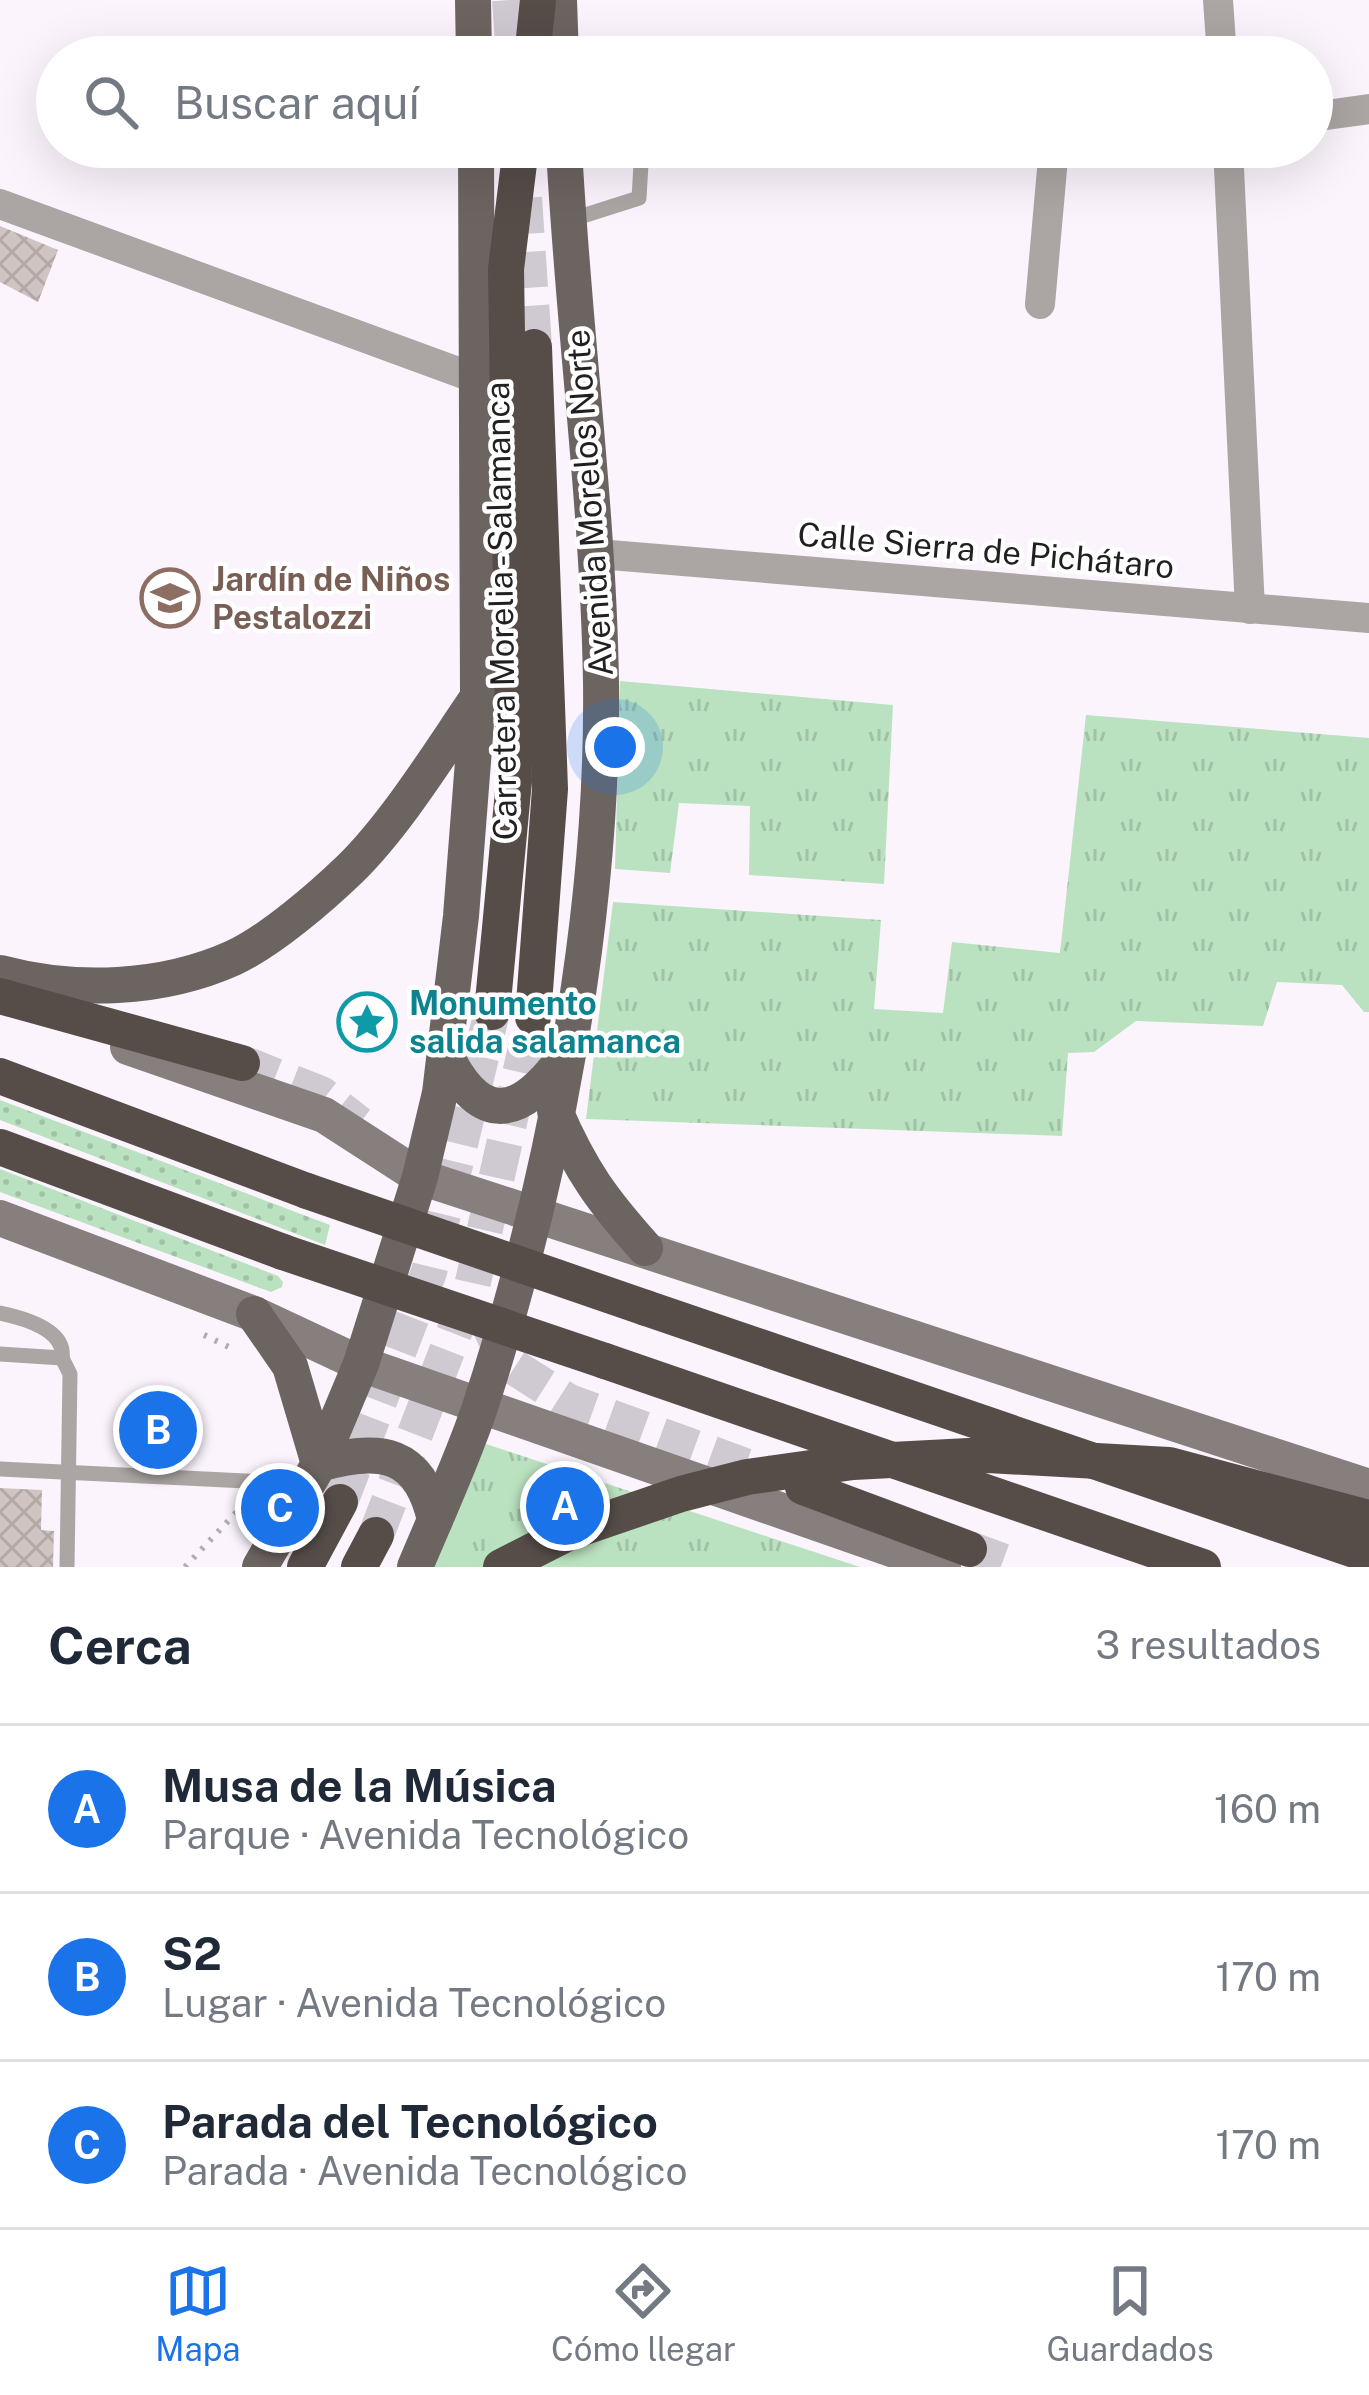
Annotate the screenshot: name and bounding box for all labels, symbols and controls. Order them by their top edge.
search box [36,36,1333,168]
icon: search [78,69,144,135]
text: Buscar aquí [174,76,420,129]
street label: Avenida Morelos Norte [558,328,620,678]
street label: Carretera Morelia - Salamanca [478,381,524,841]
street label: Calle Sierra de Pichátaro [796,515,1176,585]
place label: Jardín de Niños Pestalozzi [212,560,450,636]
school or university icon: Jardín de Niños Pestalozzi [139,567,201,629]
your location [585,717,645,777]
place label: Monumento salida salamanca [409,984,681,1060]
place icon: Monumento salida salamanca [336,991,398,1053]
pin: B [119,1385,197,1475]
pin: A [526,1461,604,1551]
pin: C [241,1463,319,1553]
text: Cerca [48,1616,192,1675]
text: 3 resultados [1096,1622,1321,1668]
text: Musa de la Música [162,1759,557,1812]
text: A [73,1786,101,1832]
text: 160 m [1214,1786,1321,1832]
text: Parque · Avenida Tecnológico [162,1812,689,1858]
text: S2 [162,1927,222,1980]
text: B [74,1954,100,2000]
text: 170 m [1215,1954,1321,2000]
text: Lugar · Avenida Tecnológico [162,1980,666,2026]
text: Parada del Tecnológico [162,2095,658,2148]
text: C [73,2122,101,2168]
text: 170 m [1215,2122,1321,2168]
text: Parada · Avenida Tecnológico [162,2148,688,2194]
tab: Mapa [155,2258,240,2368]
tab: Cómo llegar [551,2258,736,2368]
tab: Guardados [1047,2258,1214,2368]

